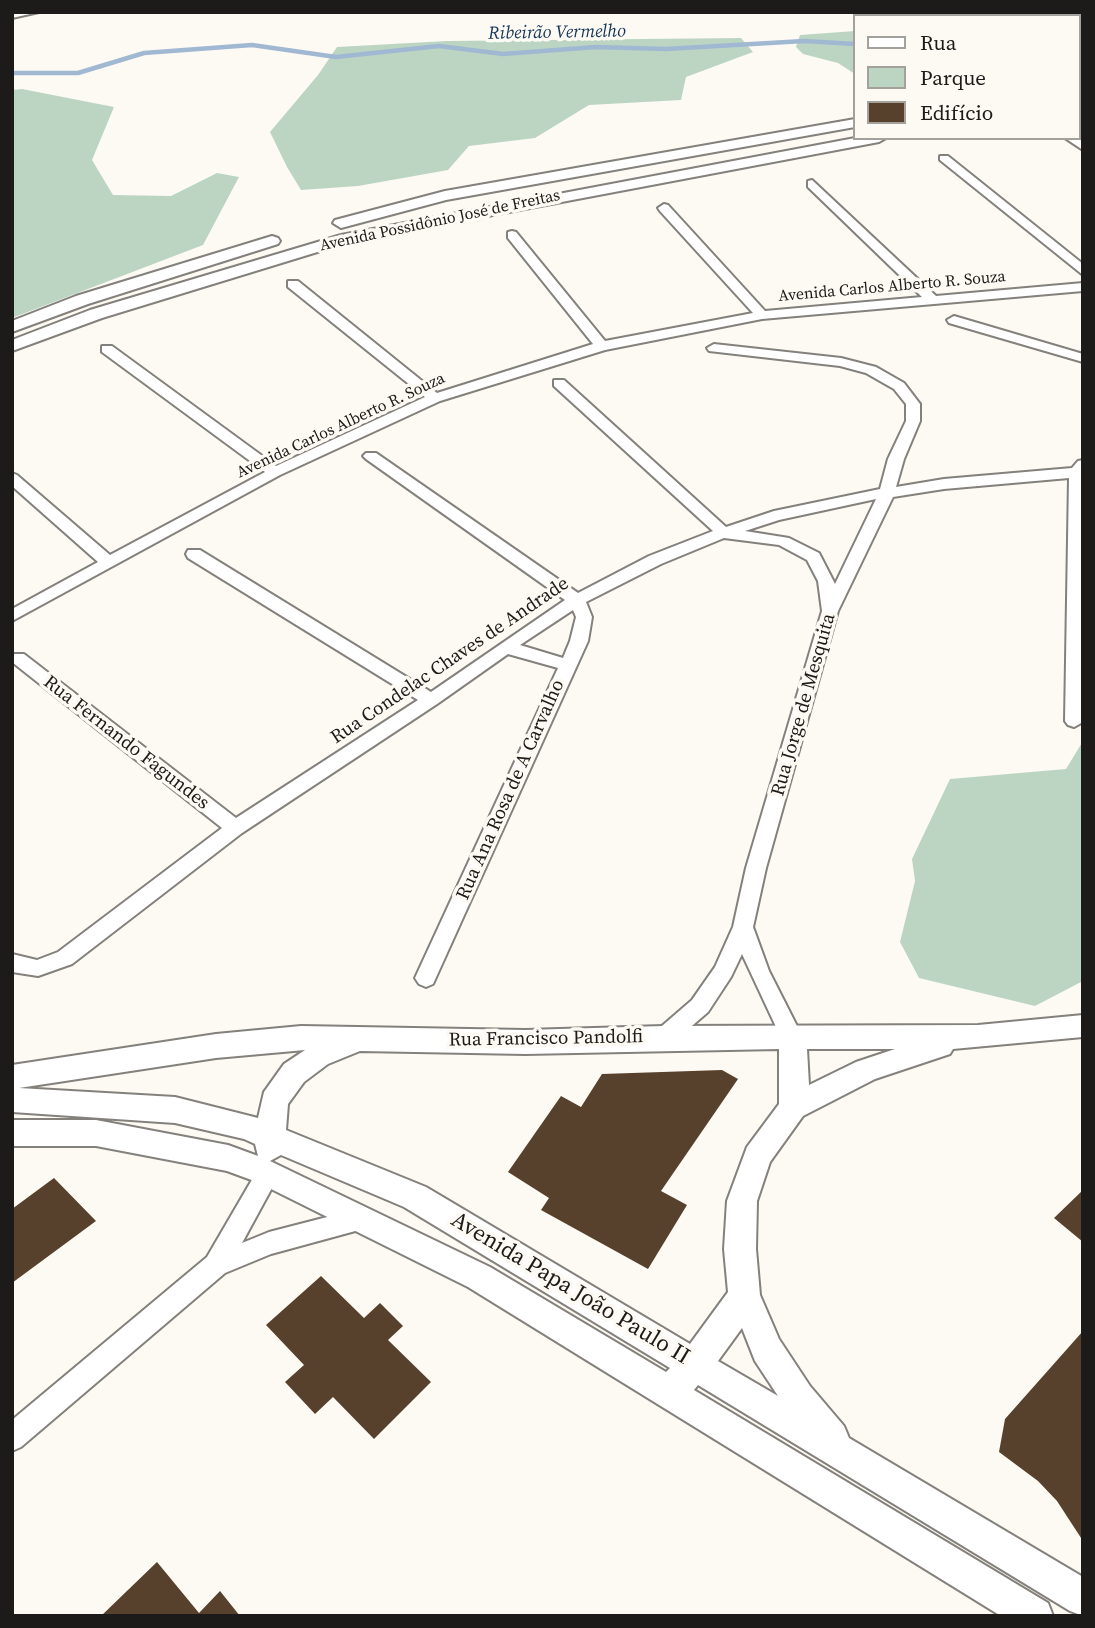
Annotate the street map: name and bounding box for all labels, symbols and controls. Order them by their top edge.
legend [853,14,1081,140]
water label: Ribeirão Vermelho [488,21,626,45]
text: Rua [920,28,956,57]
text: Parque [920,63,986,92]
text: Edifício [920,98,993,127]
street label: Avenida Possidônio José de Freitas [318,186,562,256]
street label: Avenida Carlos Alberto R. Souza [778,268,1006,306]
street label: Avenida Carlos Alberto R. Souza [234,369,448,483]
street label: Rua Condelac Chaves de Andrade [327,573,573,749]
street label: Rua Jorge de Mesquita [767,611,841,799]
street label: Rua Fernando Fagundes [38,671,214,815]
street label: Rua Ana Rosa de A Carvalho [452,676,570,904]
street label: Rua Francisco Pandolfi [448,1026,644,1052]
street label: Avenida Papa João Paulo II [446,1207,694,1371]

